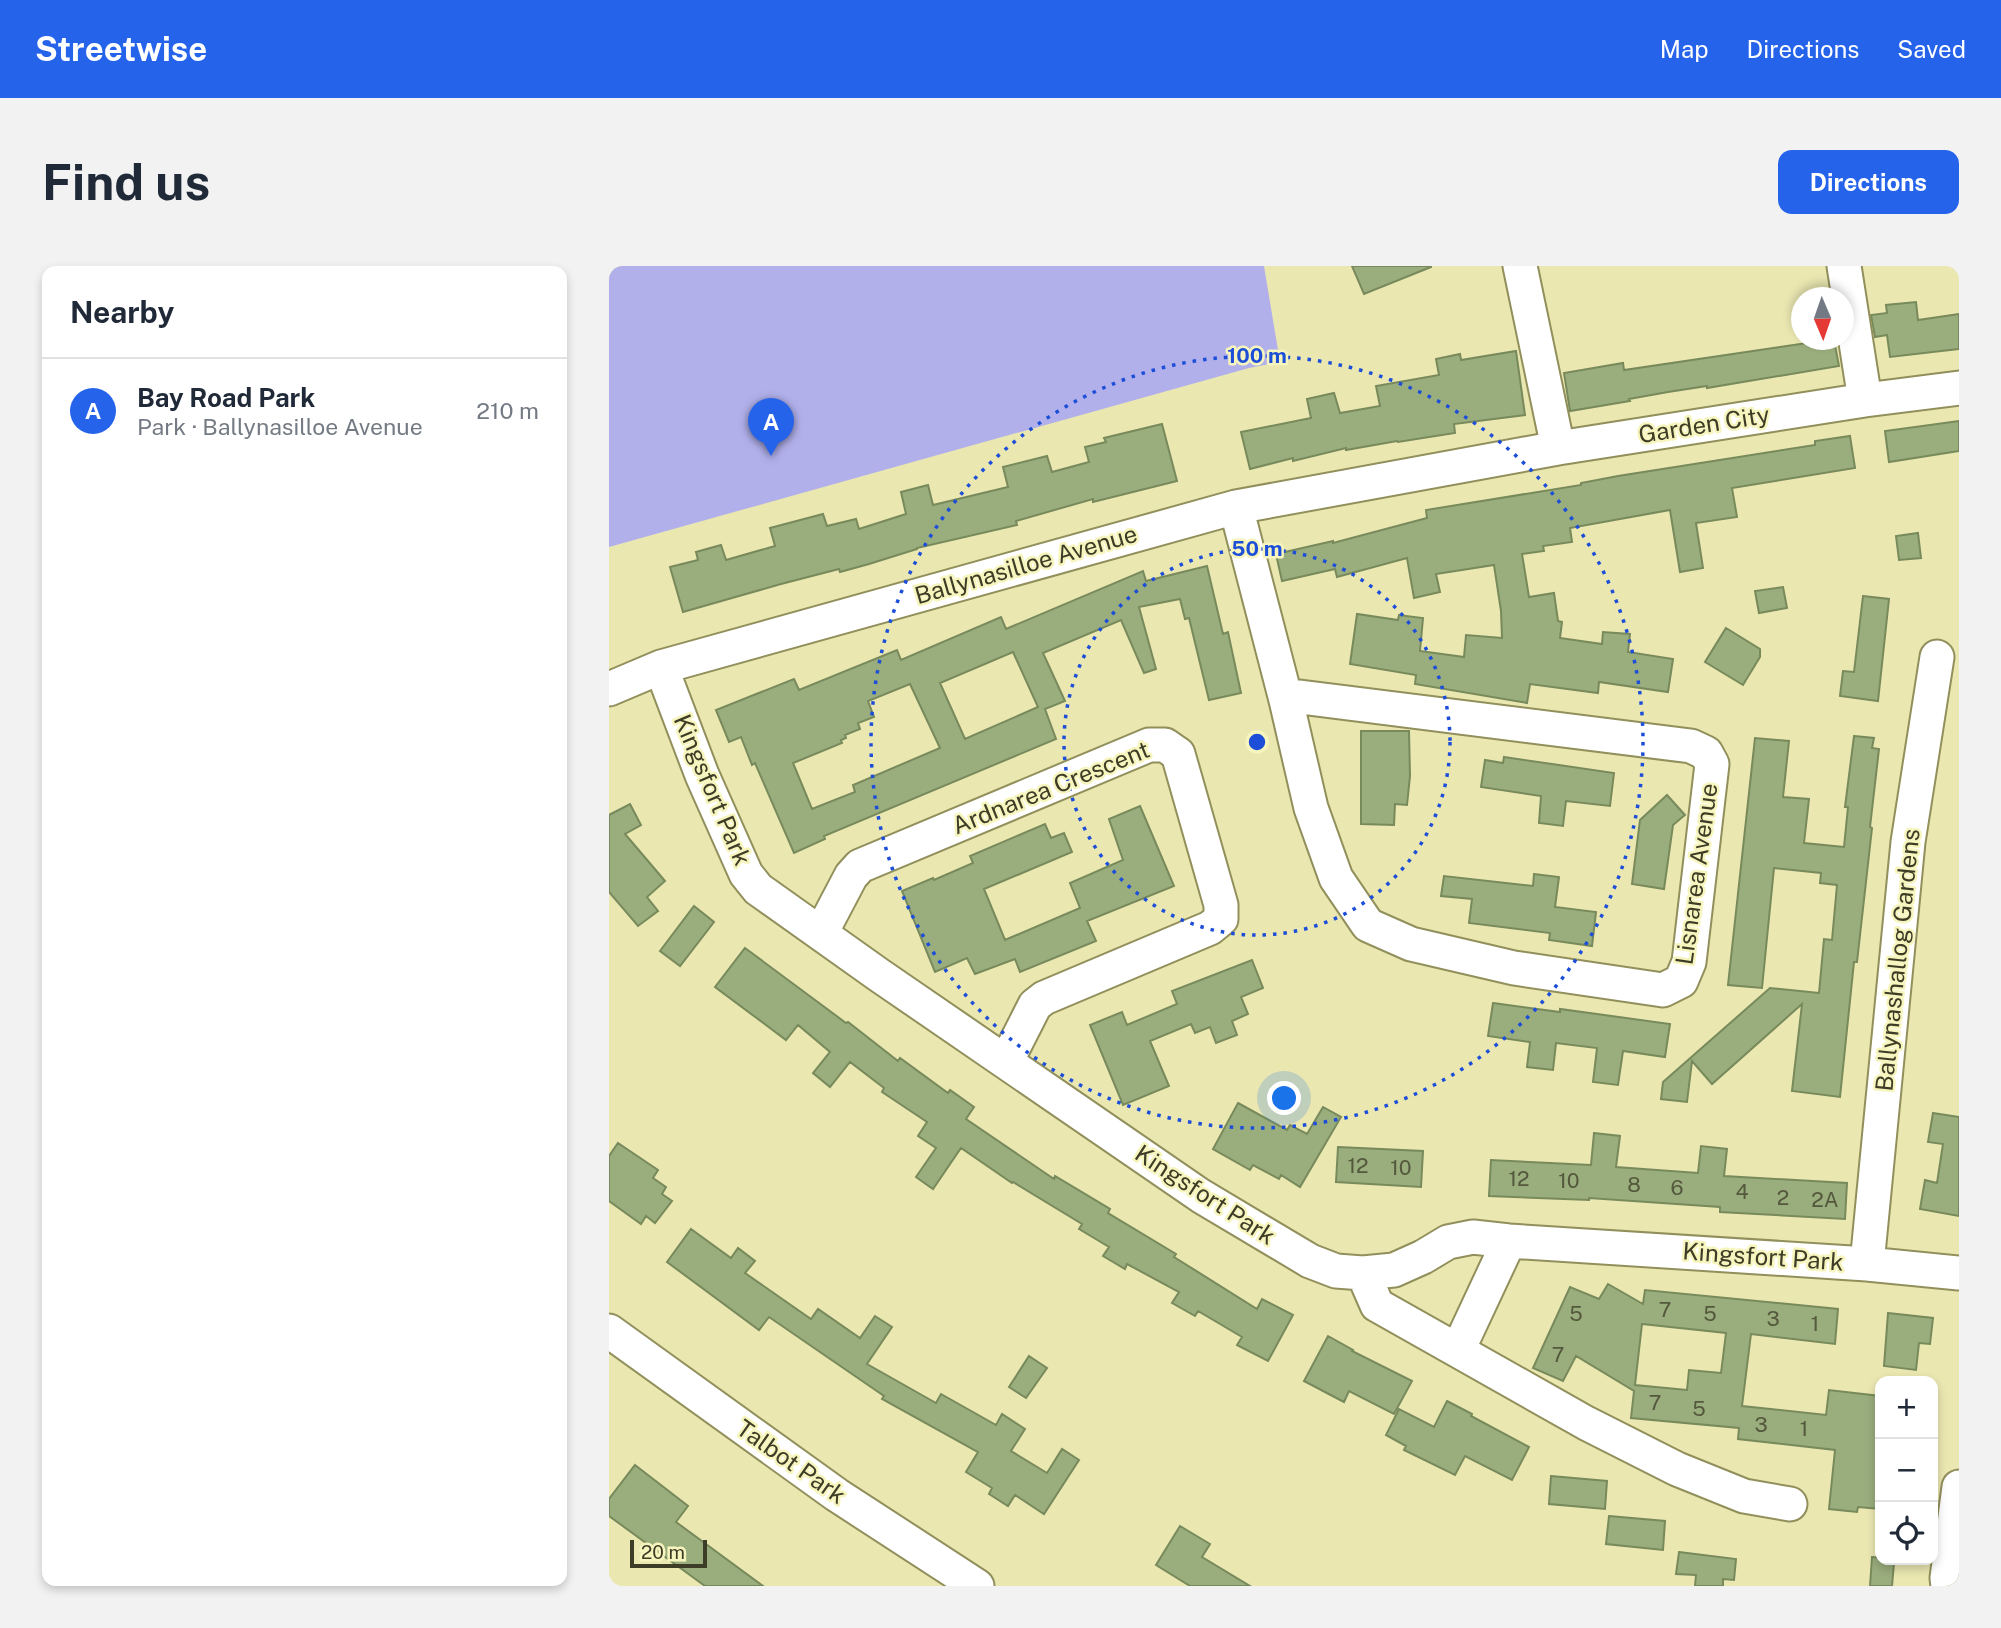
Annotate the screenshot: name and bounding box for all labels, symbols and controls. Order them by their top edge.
text: Streetwise [35,30,207,68]
text: Map [1660,35,1709,63]
text: Directions [1747,35,1859,63]
text: Saved [1897,35,1966,63]
button: Directions [1778,150,1959,214]
text: Find us [42,153,210,211]
north arrow [1791,287,1854,350]
text: Nearby [70,294,174,330]
text: 100 m [1227,343,1287,368]
text: Bay Road Park [137,382,315,413]
text: A [85,397,101,424]
text: 210 m [476,397,539,424]
pin: A [748,398,794,456]
street label: Garden City [1636,400,1772,448]
text: Park · Ballynasilloe Avenue [137,413,423,440]
street label: Ballynasilloe Avenue [911,519,1140,609]
text: 50 m [1231,536,1283,561]
street label: Kingsfort Park [669,710,757,869]
centre of rings [1245,730,1269,754]
street label: Ardnarea Crescent [948,735,1153,839]
street label: Lisnarea Avenue [1669,781,1723,967]
street label: Ballynashallog Gardens [1869,827,1925,1093]
your location [1267,1081,1301,1115]
street label: Kingsfort Park [1130,1139,1281,1250]
house number: 12 [1347,1153,1369,1178]
house number: 10 [1390,1155,1412,1180]
house number: 12 [1508,1166,1530,1191]
house number: 10 [1558,1168,1580,1193]
house number: 8 [1627,1172,1641,1197]
house number: 6 [1670,1175,1684,1200]
house number: 4 [1735,1179,1749,1204]
house number: 2 [1777,1185,1789,1210]
house number: 2A [1811,1187,1839,1212]
street label: Kingsfort Park [1682,1236,1844,1276]
house number: 7 [1659,1297,1671,1322]
house number: 5 [1569,1301,1583,1326]
house number: 5 [1703,1301,1717,1326]
house number: 3 [1766,1306,1780,1331]
house number: 1 [1811,1311,1819,1336]
house number: 7 [1552,1342,1564,1367]
map controls [1875,1376,1938,1565]
button: + [1875,1376,1938,1439]
house number: 7 [1649,1390,1661,1415]
house number: 5 [1692,1396,1706,1421]
house number: 3 [1754,1412,1768,1437]
street label: Talbot Park [732,1413,852,1509]
house number: 1 [1800,1416,1808,1441]
button: − [1875,1439,1938,1502]
button: locate [1875,1502,1938,1565]
scale bar [630,1537,707,1569]
text: 20 m [641,1541,685,1563]

